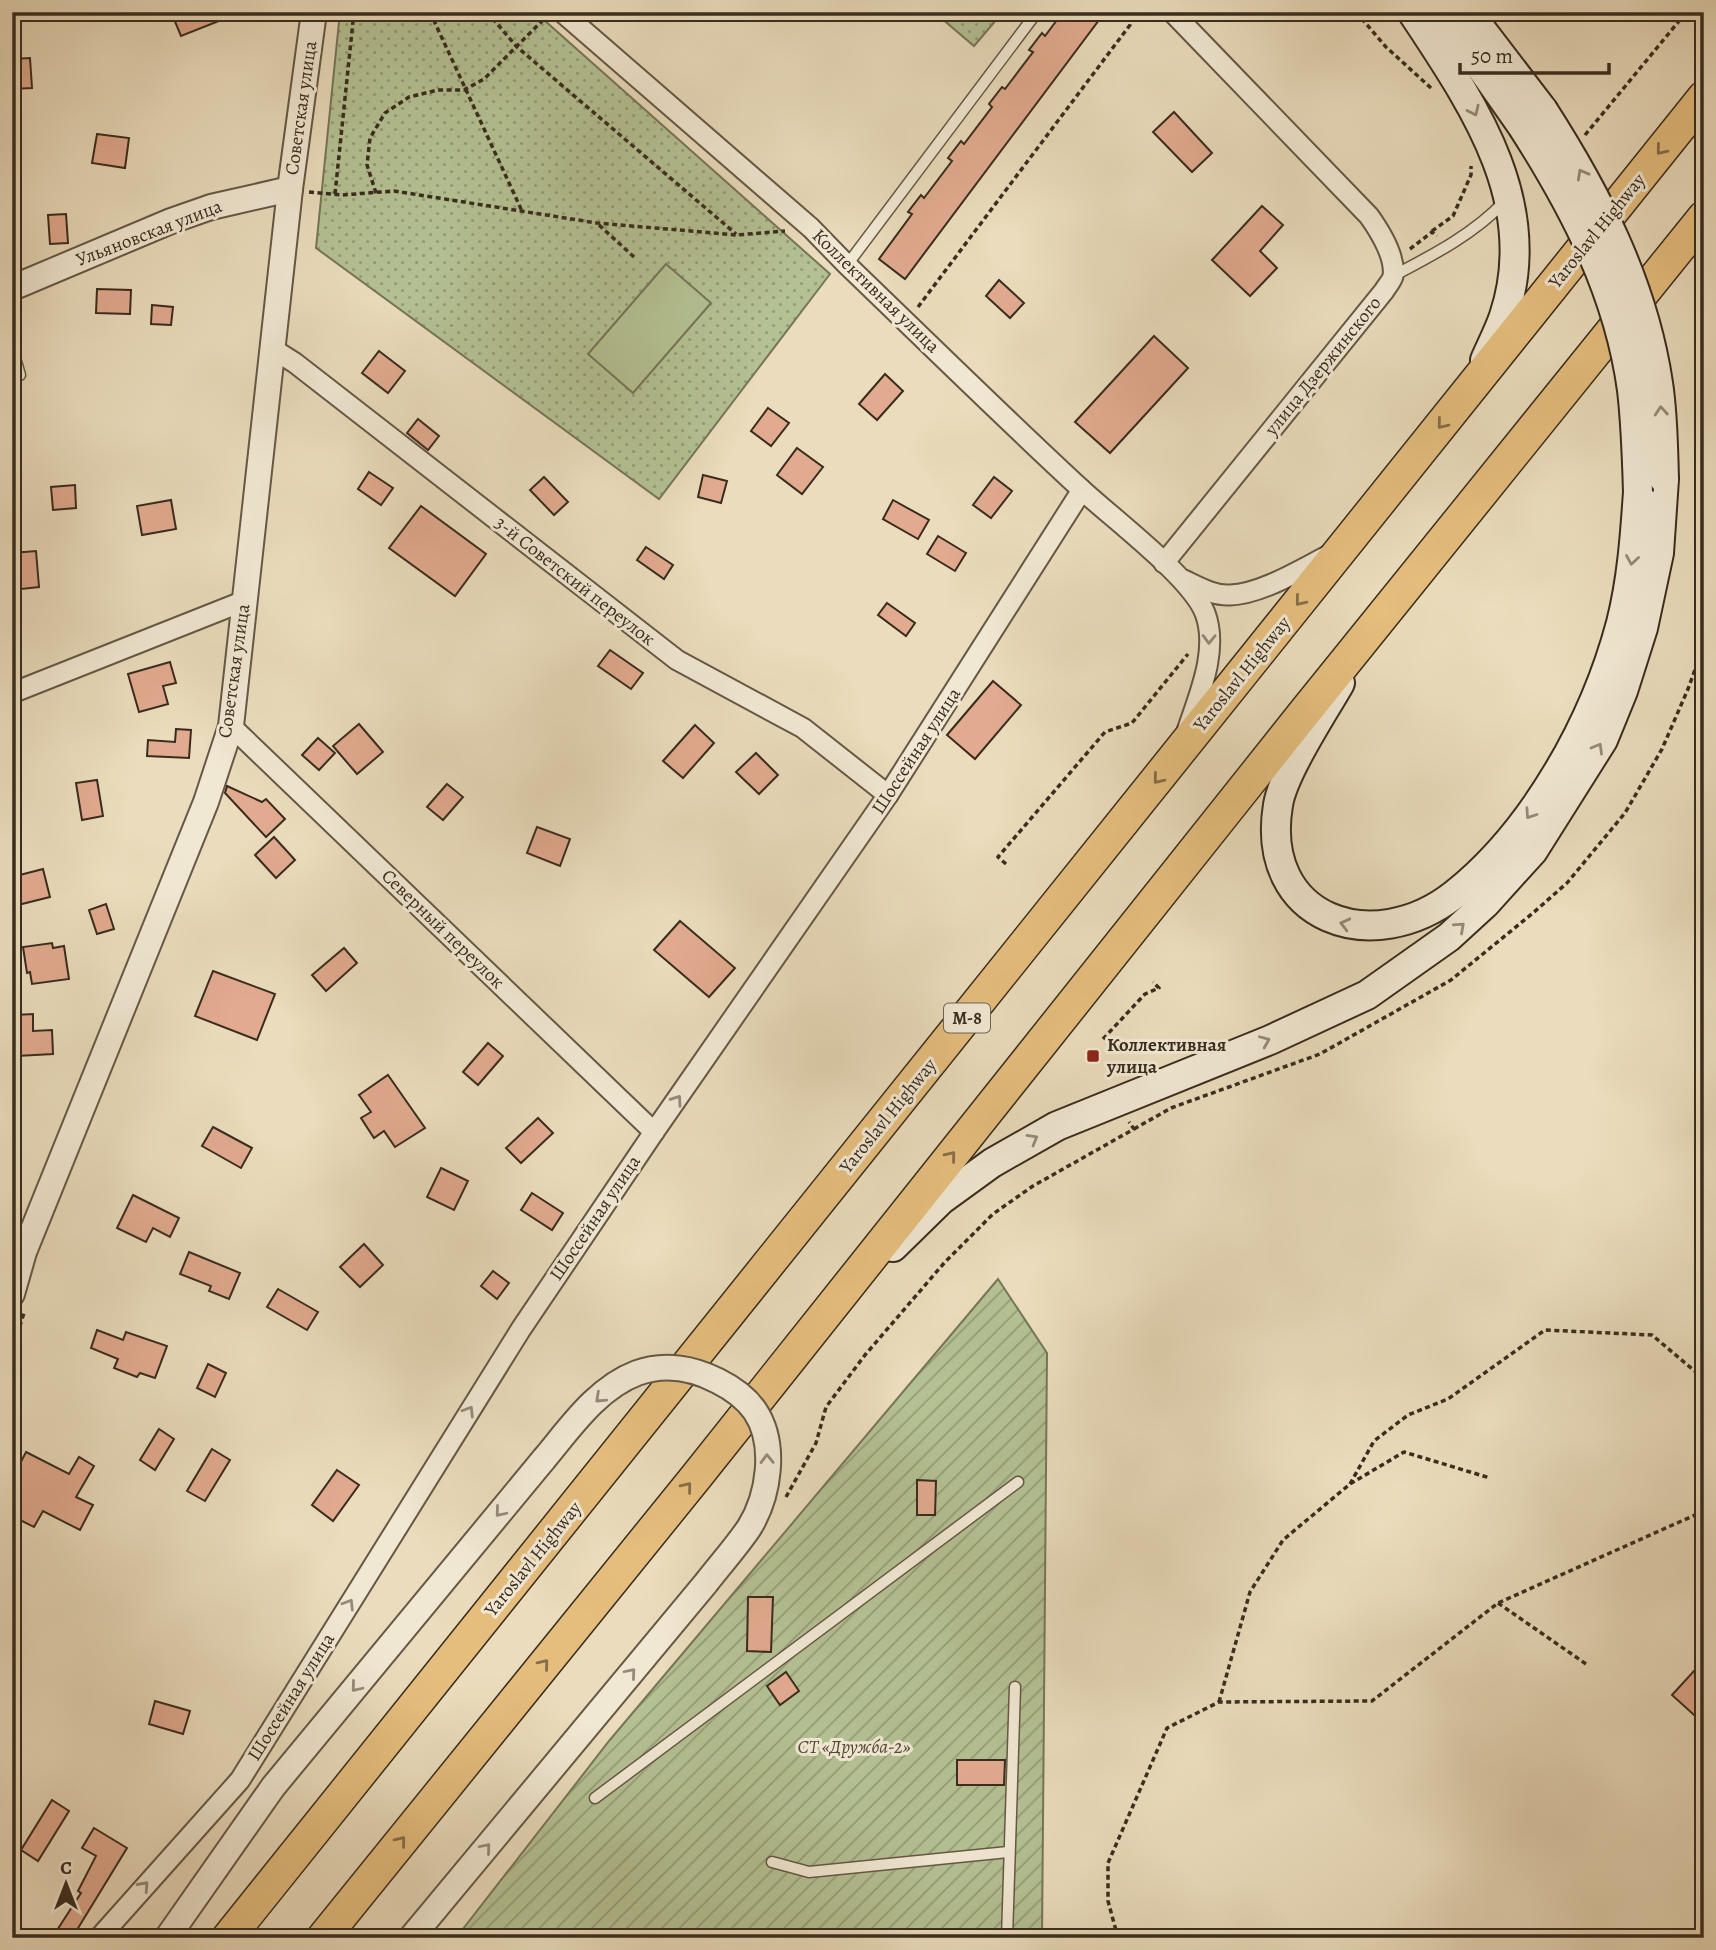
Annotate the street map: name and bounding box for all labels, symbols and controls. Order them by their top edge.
scale bar [1460,32,1609,76]
street label: Советская улица [279,39,323,177]
text: 50 m [1471,42,1513,70]
one-way arrow [1466,104,1480,117]
one-way arrow [1657,142,1669,155]
street label: Yaroslavl Highway [1542,168,1652,295]
one-way arrow [1577,168,1590,181]
street label: Ульяновская улица [72,193,226,273]
street label: Коллективная улица [806,223,946,359]
street label: улица Дзержинского [1258,291,1387,442]
one-way arrow [1654,405,1669,416]
one-way arrow [1438,416,1451,428]
street label: 3-й Советский переулок [489,510,661,652]
one-way arrow [1625,554,1640,566]
one-way arrow [1296,594,1309,606]
street label: Советская улица [212,602,256,740]
street label: Yaroslavl Highway [1187,611,1297,738]
one-way arrow [1201,634,1216,645]
street label: Шоссейная улица [865,682,967,819]
one-way arrow [1590,742,1603,755]
one-way arrow [1154,771,1167,784]
one-way arrow [1526,806,1538,819]
street label: Северный переулок [376,863,510,995]
one-way arrow [1339,918,1351,932]
one-way arrow [1452,923,1465,935]
road number: М-8 [944,1003,990,1032]
place label: Коллективная улица [1106,1032,1226,1080]
one-way arrow [1258,1036,1270,1050]
marker: Коллективная улица [1085,1048,1101,1064]
street label: Yaroslavl Highway [833,1053,943,1180]
one-way arrow [669,1094,682,1107]
one-way arrow [1026,1135,1039,1148]
street label: Шоссейная улица [543,1150,647,1286]
one-way arrow [943,1152,956,1164]
one-way arrow [595,1389,608,1402]
one-way arrow [461,1406,474,1419]
one-way arrow [759,1453,775,1464]
one-way arrow [679,1483,692,1495]
street label: Yaroslavl Highway [478,1496,588,1623]
one-way arrow [496,1504,509,1516]
one-way arrow [341,1599,354,1612]
street label: Шоссейная улица [241,1628,341,1766]
one-way arrow [536,1660,549,1672]
one-way arrow [623,1668,636,1680]
one-way arrow [351,1679,364,1692]
park label: СТ «Дружба-2» [797,1734,911,1760]
one-way arrow [393,1837,406,1849]
one-way arrow [478,1843,490,1856]
north arrow [32,1848,102,1918]
text: С [60,1855,72,1881]
one-way arrow [135,1881,148,1894]

